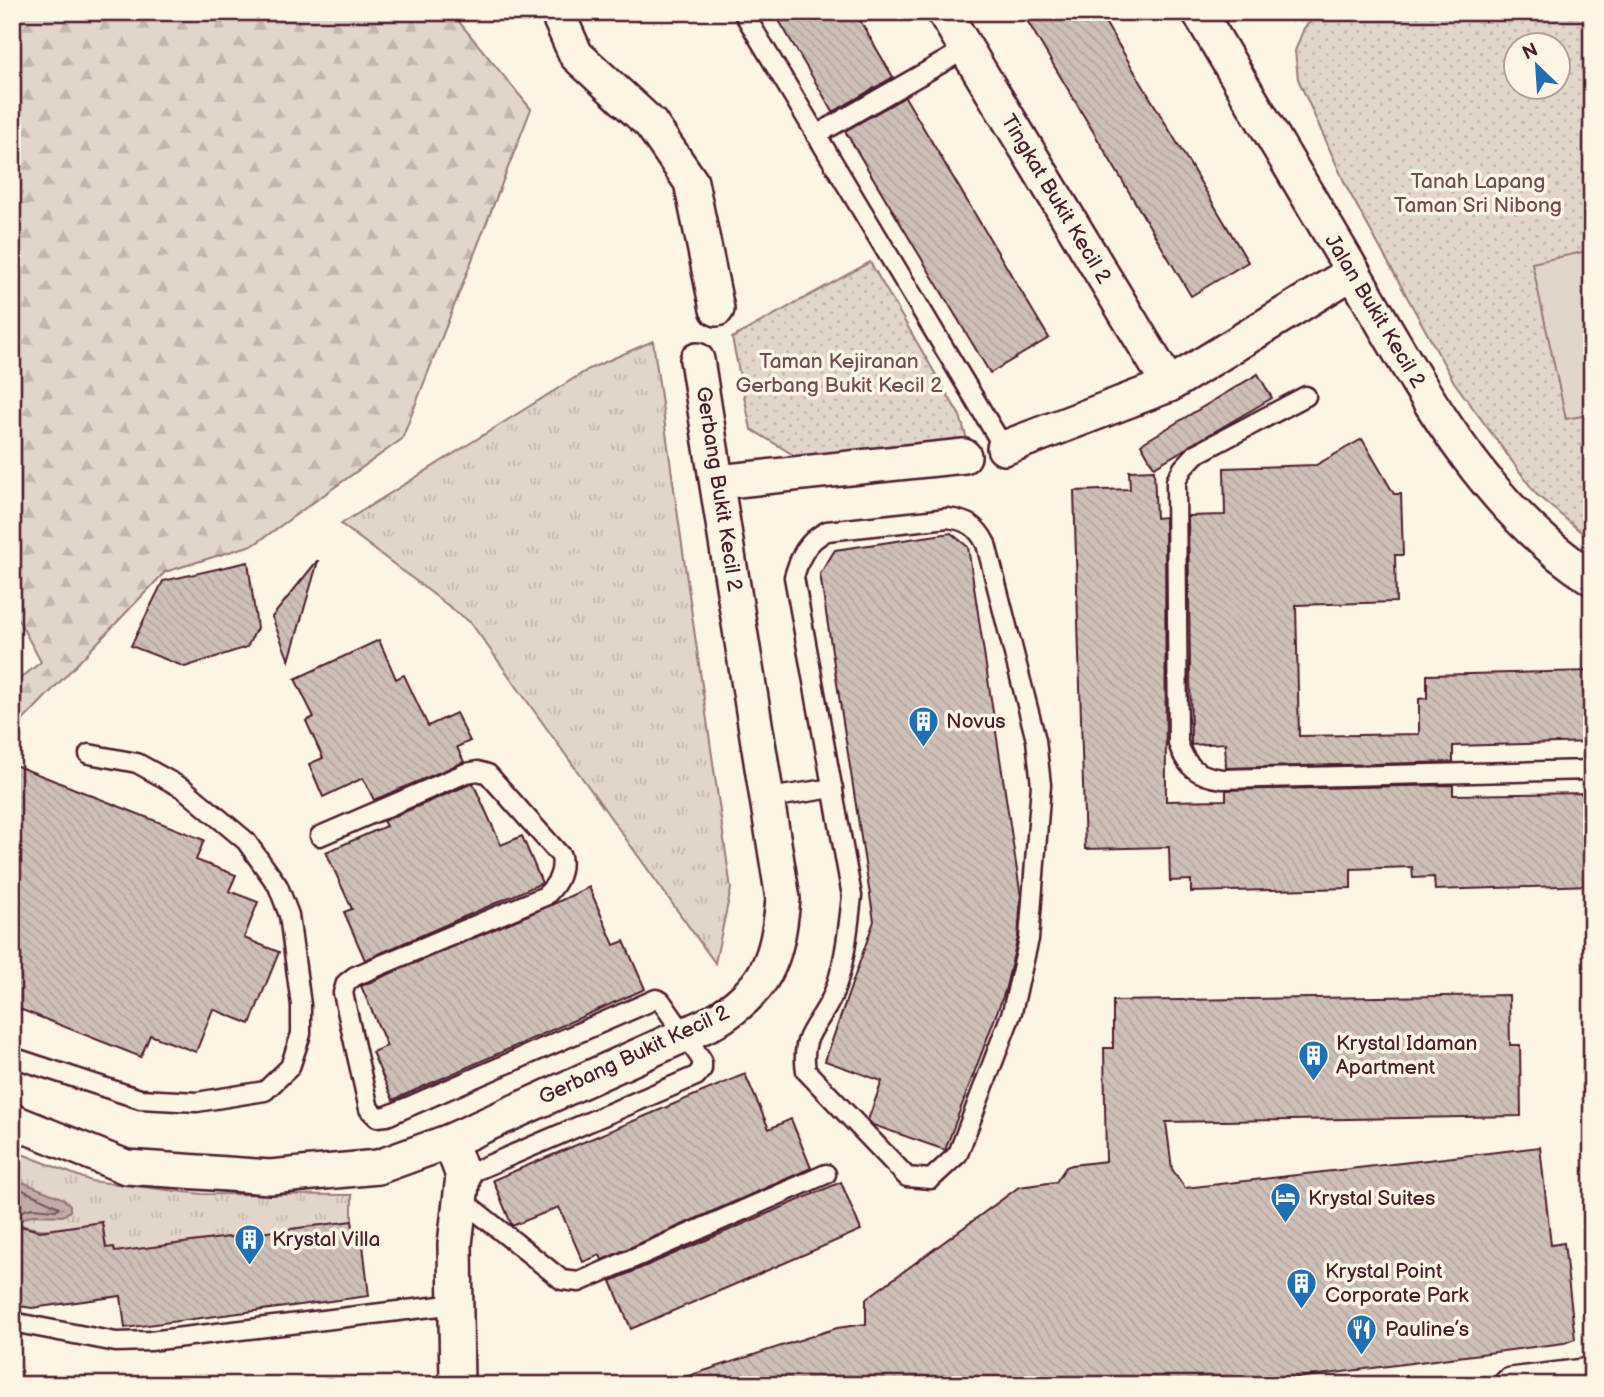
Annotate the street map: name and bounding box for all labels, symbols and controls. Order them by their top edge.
north arrow [1502,32,1572,102]
text: N [1519,39,1542,65]
street label: Tingkat Bukit Kecil 2 [996,110,1117,289]
park label: Tanah Lapang Taman Sri Nibong [1394,169,1562,218]
street label: Jalan Bukit Kecil 2 [1319,230,1431,393]
park label: Taman Kejiranan Gerbang Bukit Kecil 2 [735,349,943,398]
street label: Gerbang Bukit Kecil 2 [690,385,748,594]
building icon: Novus [906,704,940,748]
place label: Novus [946,709,1006,734]
street label: Gerbang Bukit Kecil 2 [535,1000,734,1110]
place label: Krystal Idaman Apartment [1336,1031,1477,1080]
building icon: Krystal Idaman Apartment [1296,1038,1330,1082]
hotel icon: Krystal Suites [1268,1181,1302,1225]
place label: Krystal Suites [1308,1186,1435,1211]
building icon: Krystal Villa [232,1222,266,1266]
place label: Krystal Villa [272,1227,380,1252]
place label: Krystal Point Corporate Park [1325,1259,1469,1308]
building icon: Krystal Point Corporate Park [1285,1266,1319,1310]
restaurant icon: Pauline’s [1345,1312,1379,1356]
place label: Pauline’s [1385,1317,1469,1342]

